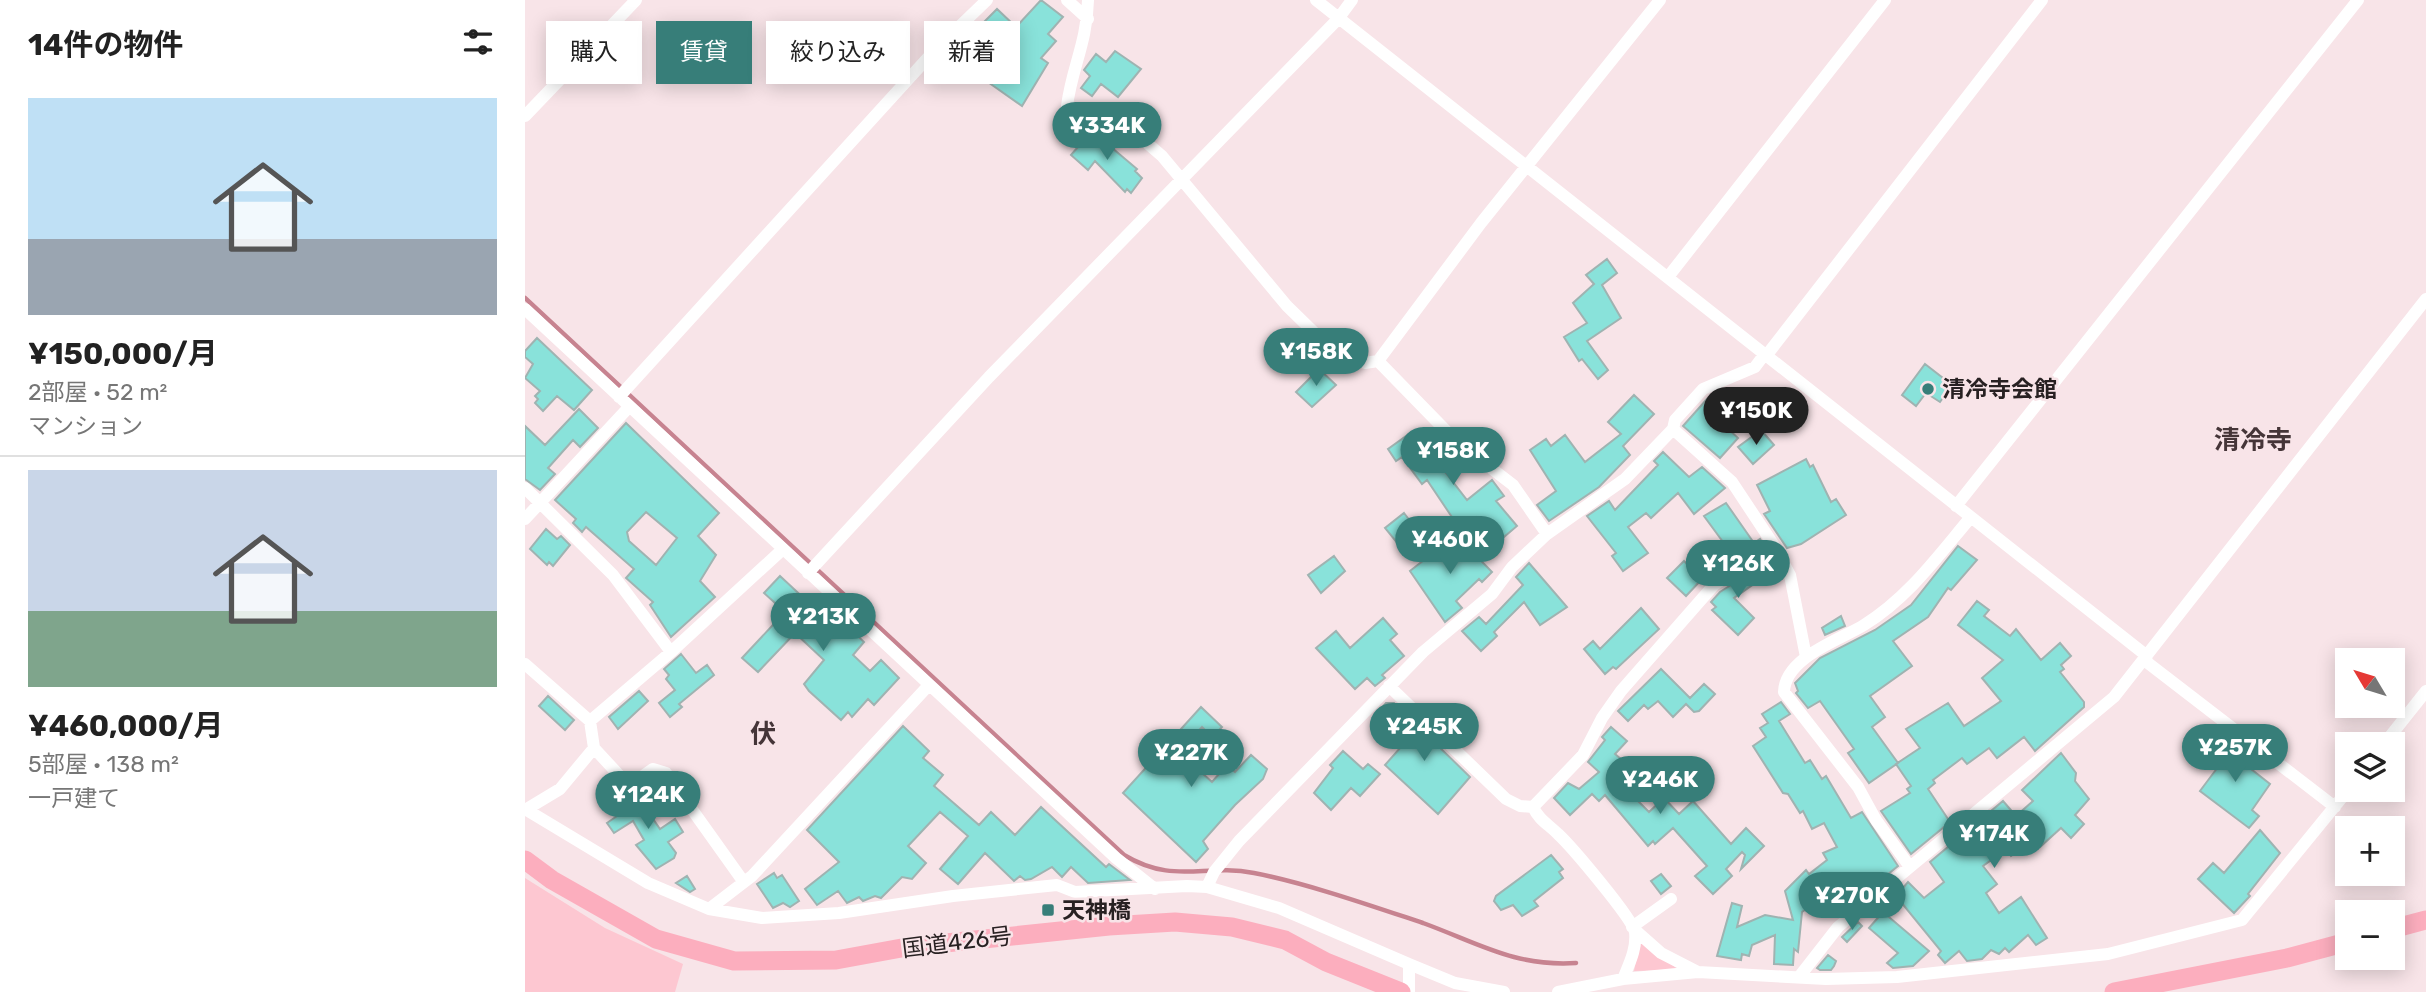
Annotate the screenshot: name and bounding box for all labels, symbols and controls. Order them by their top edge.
chip: 購入 [546,21,642,84]
chip: 賃貸 [656,21,752,84]
chip: 絞り込み [766,21,910,84]
chip: 新着 [924,21,1020,84]
icon: filters [459,23,497,61]
text: 14件の物件 [28,27,183,63]
pin: ¥334K [1058,102,1156,162]
text: ¥334K [1068,111,1146,139]
icon: home [200,144,326,270]
pin: ¥158K [1267,328,1365,388]
text: ¥150,000/月 [28,336,218,372]
text: ¥158K [1280,337,1352,365]
place label: 清冷寺会館 [1942,375,2057,403]
text: 2部屋 · 52 m² [28,378,167,406]
marker: 清冷寺会館 [1920,381,1936,397]
pin: ¥150K [1707,388,1805,447]
text: ¥150K [1719,396,1793,424]
text: マンション [28,412,143,440]
district label: 清冷寺 [2214,425,2292,456]
pin: ¥158K [1404,428,1502,487]
text: ¥158K [1417,436,1489,464]
icon: home [200,516,326,642]
pin: ¥460K [1401,516,1499,576]
text: ¥460K [1411,525,1489,553]
pin: ¥126K [1689,540,1787,600]
text: ¥126K [1702,549,1774,577]
pin: ¥213K [774,594,872,653]
text: ¥213K [787,602,859,630]
north arrow [2335,648,2405,718]
map controls [2335,648,2405,970]
pin: ¥245K [1375,704,1473,763]
text: ¥460,000/月 [28,708,223,744]
text: ¥245K [1386,712,1462,740]
district label: 伏 [750,719,776,750]
pin: ¥257K [2186,724,2284,784]
pin: ¥227K [1142,730,1240,789]
button: layers [2335,732,2405,802]
text: ¥257K [2198,733,2272,761]
text: ¥227K [1154,738,1228,766]
text: 5部屋 · 138 m² [28,750,179,778]
pin: ¥246K [1611,756,1709,816]
text: ¥246K [1622,765,1698,793]
pin: ¥124K [599,772,697,831]
text: ¥124K [611,780,685,808]
text: 一戸建て [28,784,120,812]
pin: ¥174K [1945,810,2043,870]
button: + [2335,816,2405,886]
text: ¥174K [1959,819,2029,847]
pin: ¥270K [1803,872,1901,932]
text: ¥270K [1815,881,1889,909]
place label: 天神橋 [1062,896,1131,924]
button: − [2335,900,2405,970]
marker: 天神橋 [1040,902,1056,918]
street label: 国道426号 [900,921,1014,963]

